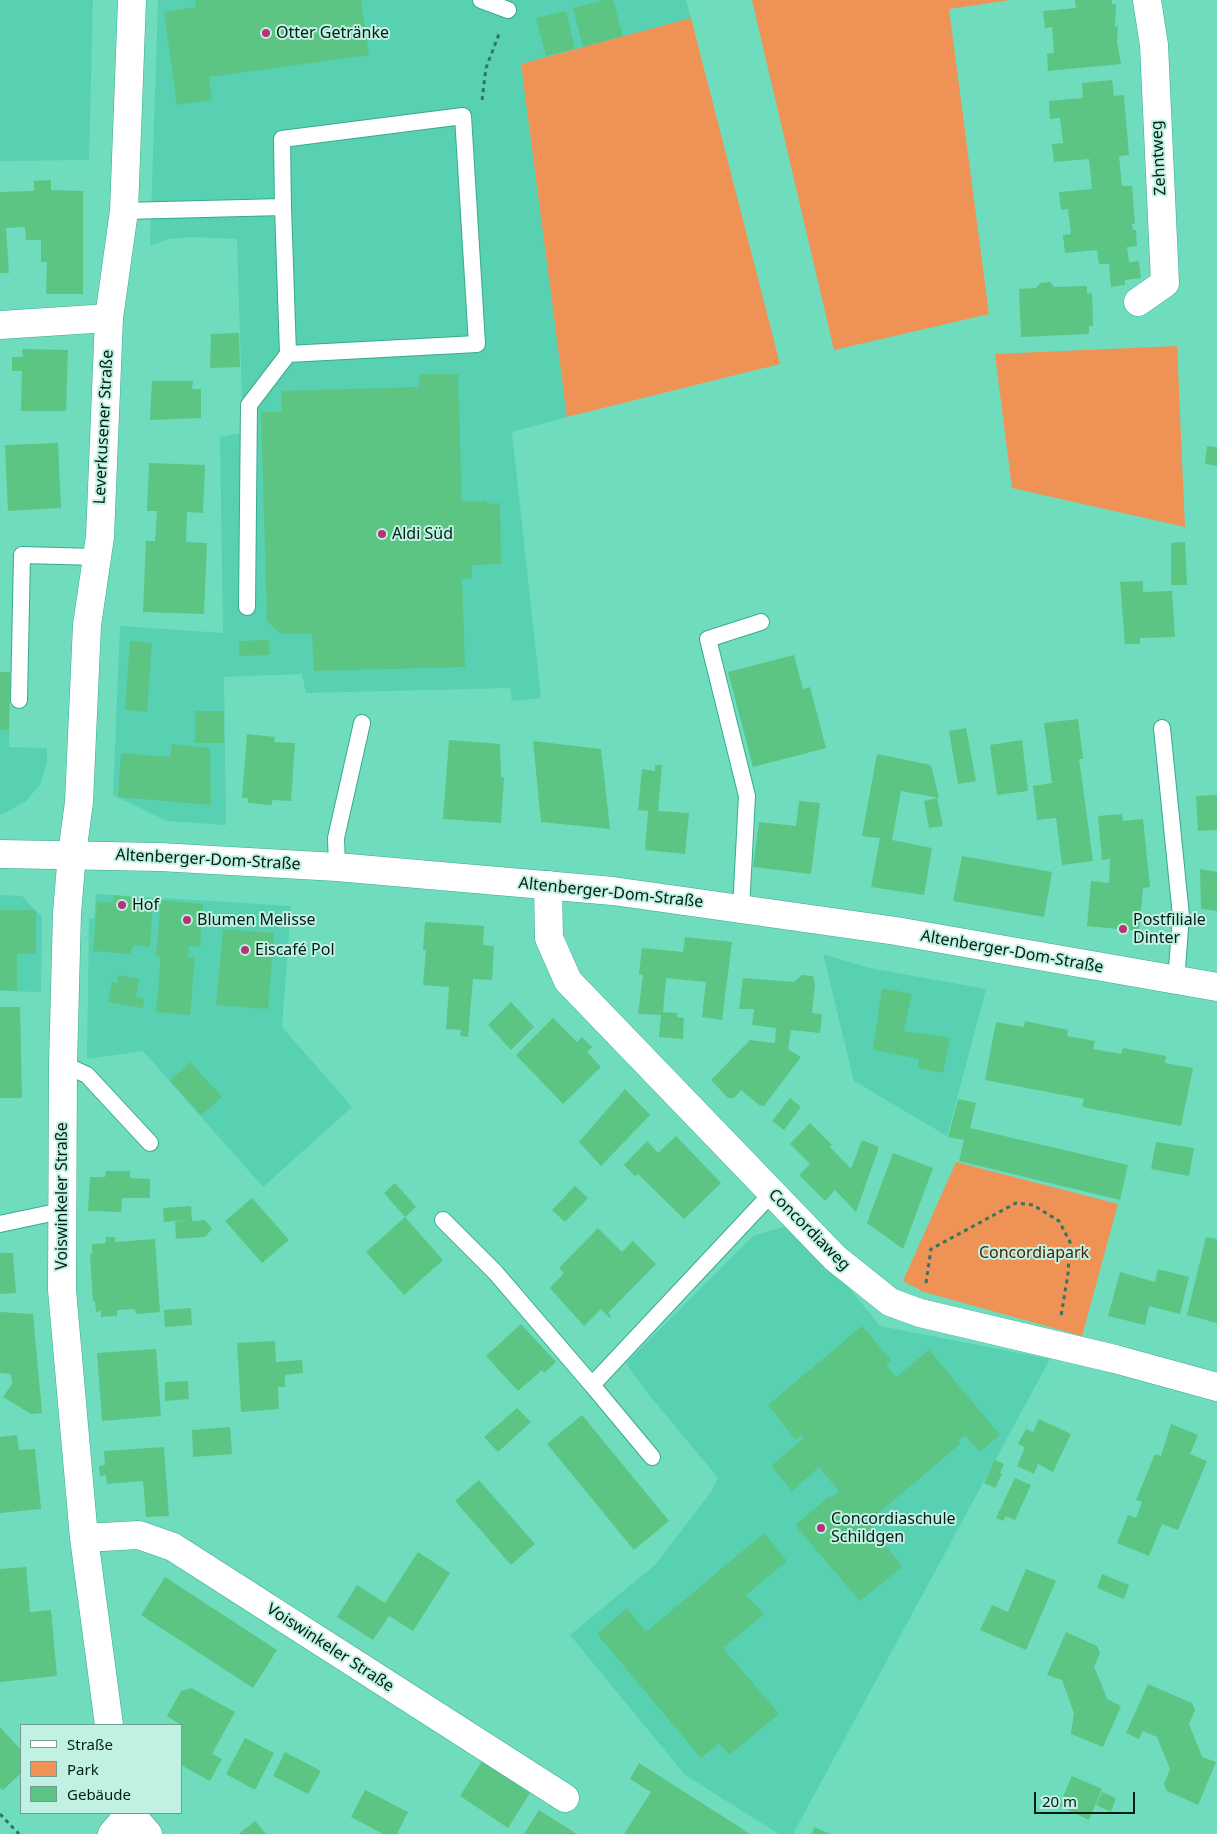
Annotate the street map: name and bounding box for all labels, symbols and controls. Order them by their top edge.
place label: Otter Getränke [276,23,389,43]
marker: Otter Getränke [260,27,272,39]
street label: Zehntweg [1147,120,1171,196]
street label: Leverkusener Straße [90,349,118,505]
place label: Aldi Süd [392,524,453,544]
marker: Aldi Süd [376,528,388,540]
street label: Altenberger-Dom-Straße [115,846,301,874]
street label: Altenberger-Dom-Straße [518,874,704,912]
place label: Hof [132,895,159,915]
marker: Hof [116,899,128,911]
place label: Blumen Melisse [197,910,316,930]
place label: Postfiliale Dinter [1133,910,1206,948]
marker: Blumen Melisse [181,914,193,926]
marker: Postfiliale Dinter [1117,923,1129,935]
street label: Altenberger-Dom-Straße [919,926,1105,978]
place label: Eiscafé Pol [255,940,335,960]
marker: Eiscafé Pol [239,944,251,956]
street label: Voiswinkeler Straße [52,1122,72,1270]
street label: Concordiaweg [764,1185,854,1275]
park label: Concordiapark [979,1243,1089,1263]
place label: Concordiaschule Schildgen [831,1509,956,1547]
marker: Concordiaschule Schildgen [815,1522,827,1534]
street label: Voiswinkeler Straße [263,1600,397,1696]
legend [20,1724,182,1814]
text: Straße [67,1734,113,1754]
text: Park [67,1759,99,1779]
scale bar [1037,1782,1138,1814]
text: Gebäude [67,1784,131,1804]
text: 20 m [1042,1791,1077,1811]

